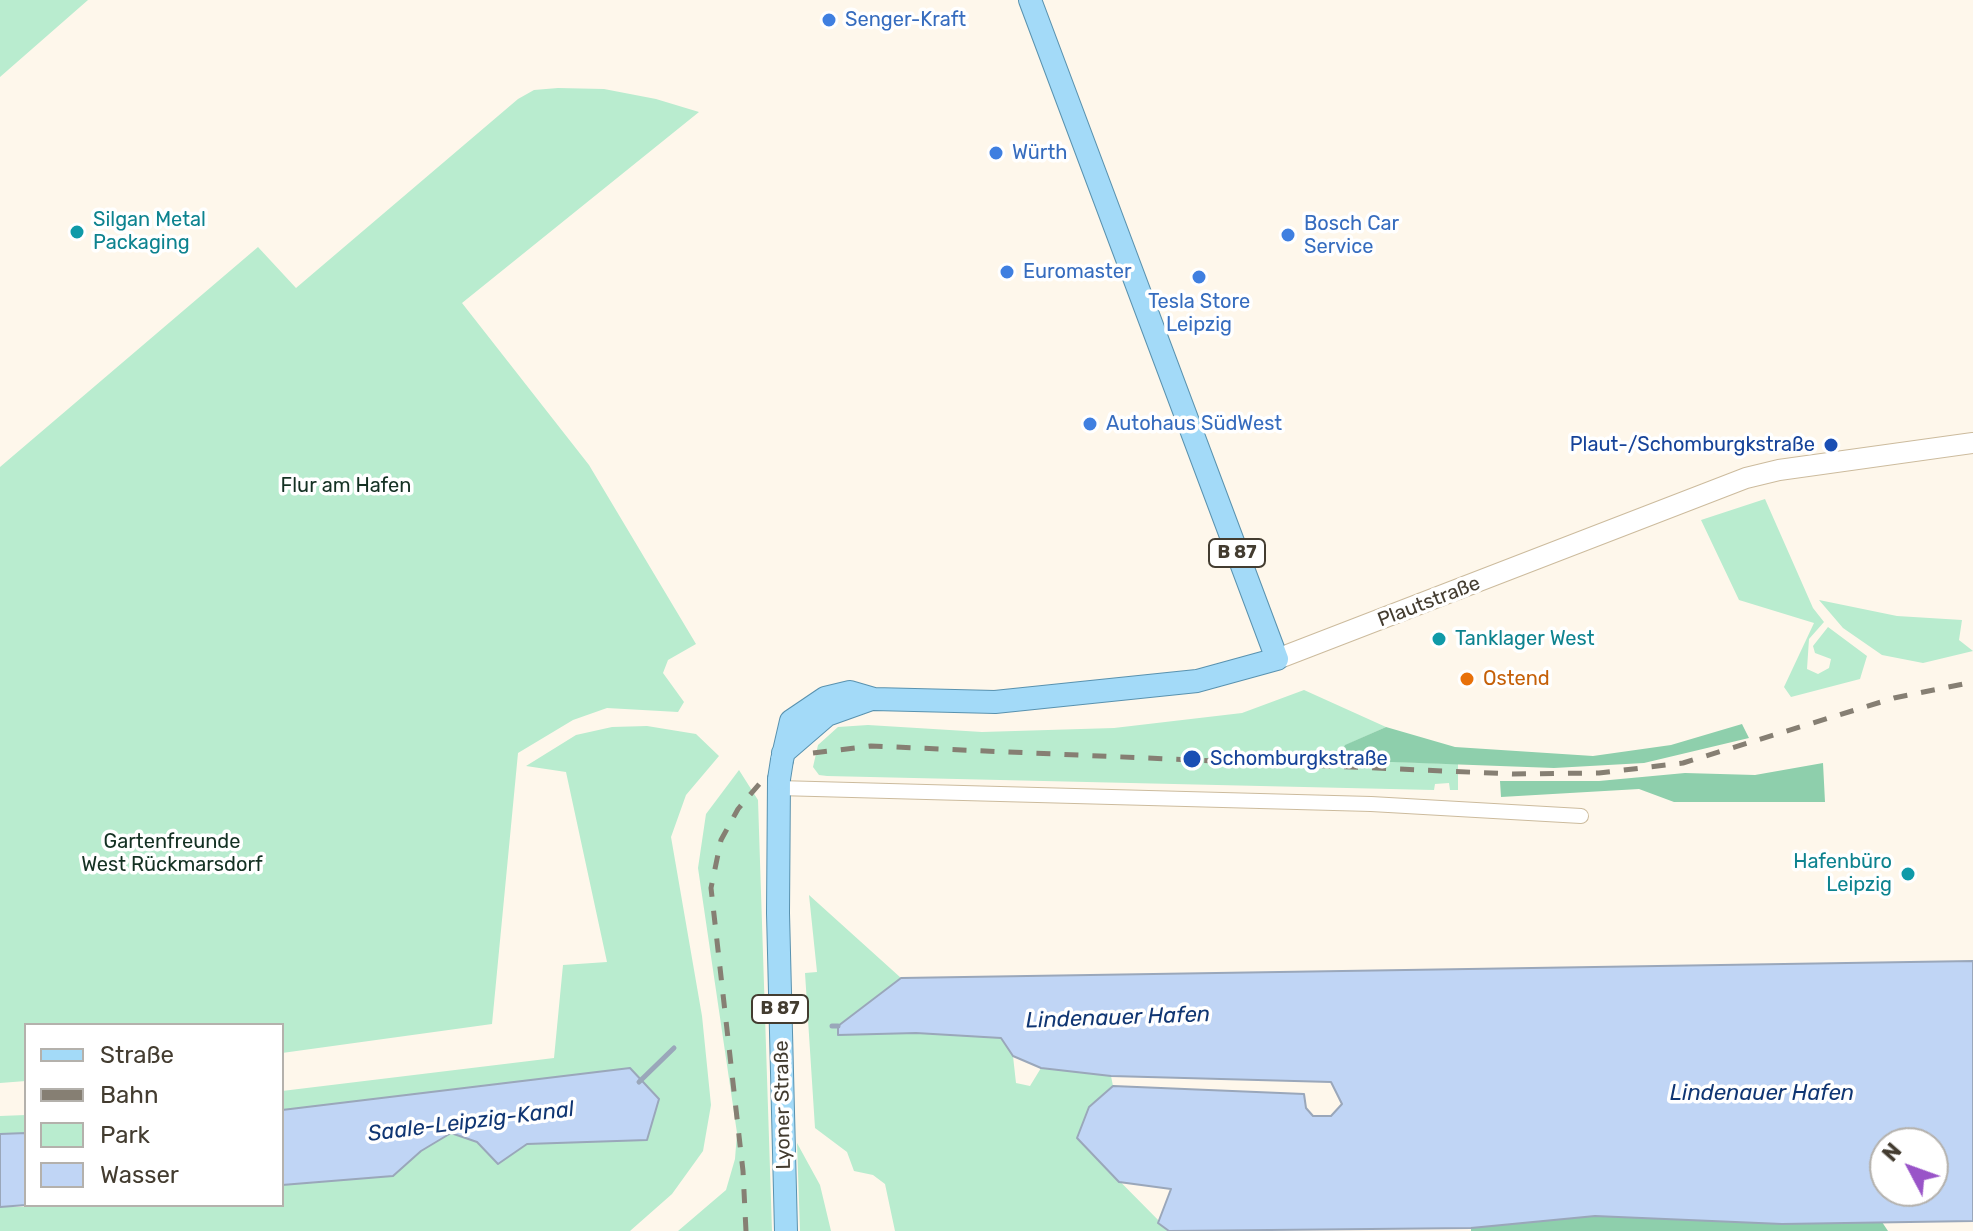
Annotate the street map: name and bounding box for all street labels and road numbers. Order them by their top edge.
road number: B 87 [1209,539,1265,567]
street label: Plautstraße [1374,571,1484,633]
road number: B 87 [752,995,808,1023]
street label: Lyoner Straße [770,1040,796,1170]

